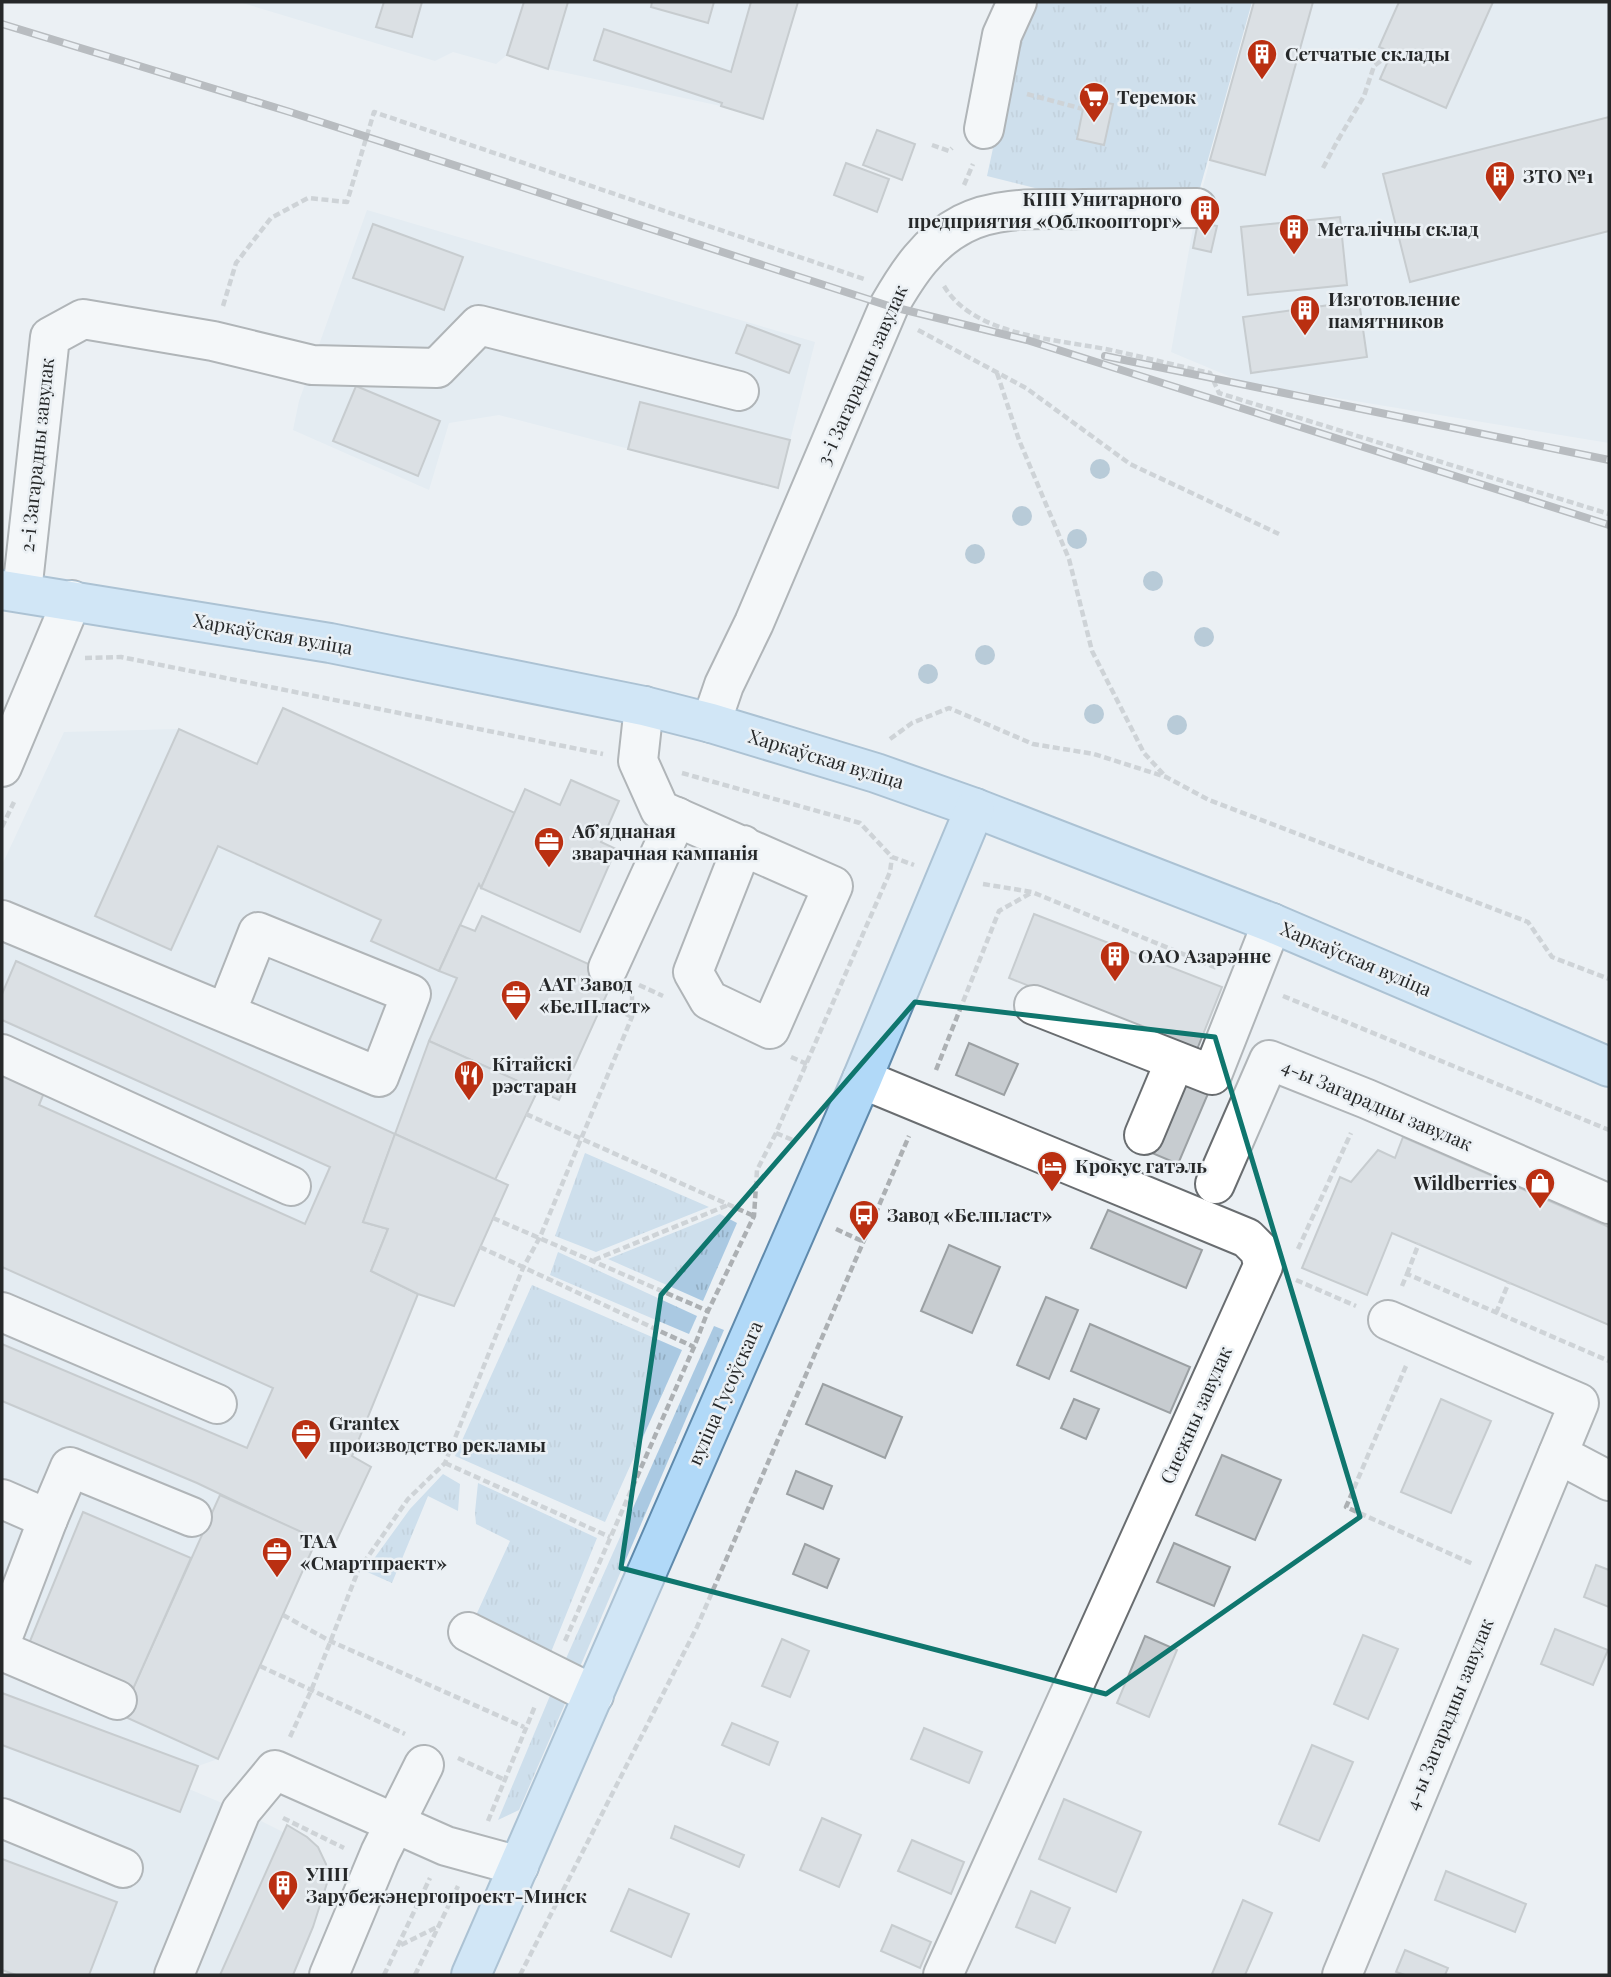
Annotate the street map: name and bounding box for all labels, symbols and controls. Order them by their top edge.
building icon: Сетчатые склады [1245,37,1279,81]
place label: Сетчатые склады [1285,40,1450,66]
supermarket icon: Теремок [1077,80,1111,124]
place label: Теремок [1117,83,1197,109]
building icon: ЗТО №1 [1483,159,1517,203]
place label: ЗТО №1 [1523,162,1593,188]
place label: КПП Унитарного предприятия «Облкоопторг» [908,185,1182,233]
building icon: КПП Унитарного предприятия «Облкоопторг» [1188,193,1222,237]
building icon: Металічны склад [1277,212,1311,256]
place label: Металічны склад [1317,215,1479,241]
street label: 3-і Загарадны завулак [810,280,913,469]
place label: Изготовление памятников [1328,285,1460,333]
building icon: Изготовление памятников [1288,293,1322,337]
street label: 2-і Загарадны завулак [13,356,59,553]
street label: Харкаўская вуліца [191,606,356,660]
street label: Харкаўская вуліца [745,722,908,794]
place label: Абʼяднаная зварачная кампанія [571,817,758,865]
office icon: Абʼяднаная зварачная кампанія [532,825,566,869]
street label: Харкаўская вуліца [1277,915,1436,1002]
building icon: ОАО Азарэнне [1098,939,1132,983]
place label: ОАО Азарэнне [1138,942,1271,968]
place label: ААТ Завод «БелПласт» [538,970,651,1018]
office icon: ААТ Завод «БелПласт» [499,978,533,1022]
place label: Кітайскі рэстаран [492,1050,577,1098]
street label: 4-ы Загарадны завулак [1278,1052,1477,1156]
restaurant icon: Кітайскі рэстаран [452,1058,486,1102]
hotel icon: Крокус гатэль [1035,1149,1069,1193]
place label: Крокус гатэль [1075,1152,1207,1178]
shop icon: Wildberries [1523,1166,1557,1210]
place label: Wildberries [1412,1169,1517,1195]
bus stop icon: Завод «Белпласт» [847,1198,881,1242]
place label: Завод «Белпласт» [887,1201,1053,1227]
street label: вуліца Гусоўскага [681,1316,768,1469]
street label: Снежны завулак [1153,1342,1237,1487]
place label: Grantex производство рекламы [329,1409,546,1457]
office icon: Grantex производство рекламы [289,1417,323,1461]
place label: ТАА «Смартпраект» [300,1527,447,1575]
office icon: ТАА «Смартпраект» [260,1535,294,1579]
street label: 4-ы Загарадны завулак [1398,1614,1498,1813]
place label: УПП Зарубежэнергопроект-Минск [305,1860,587,1908]
building icon: УПП Зарубежэнергопроект-Минск [266,1868,300,1912]

